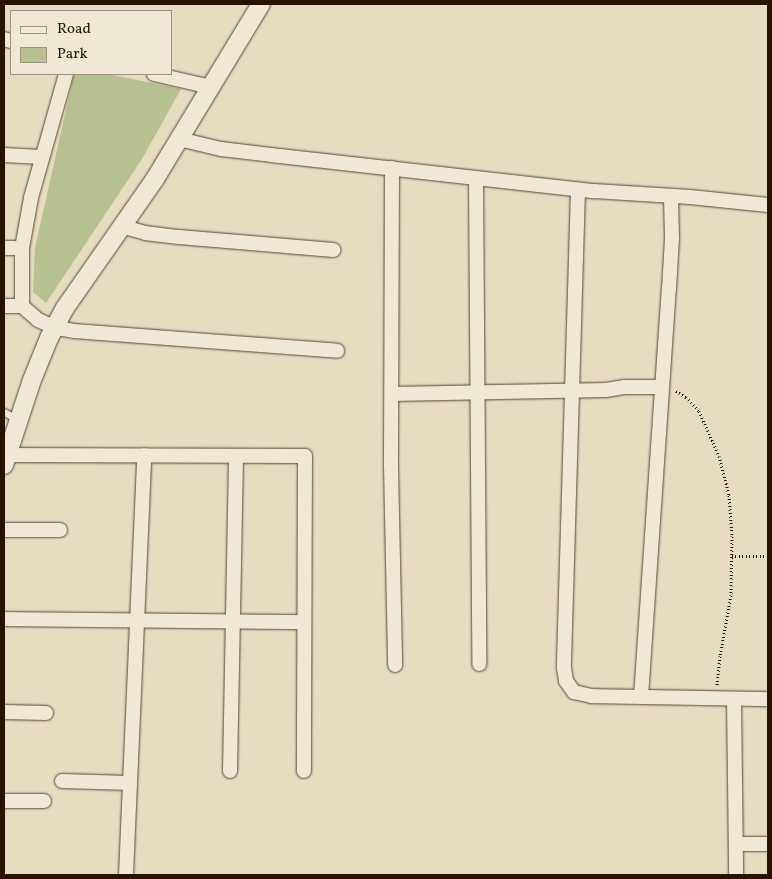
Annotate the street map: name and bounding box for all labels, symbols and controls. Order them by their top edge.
legend [10,10,172,75]
text: Road [57,19,91,40]
text: Park [57,44,88,65]

